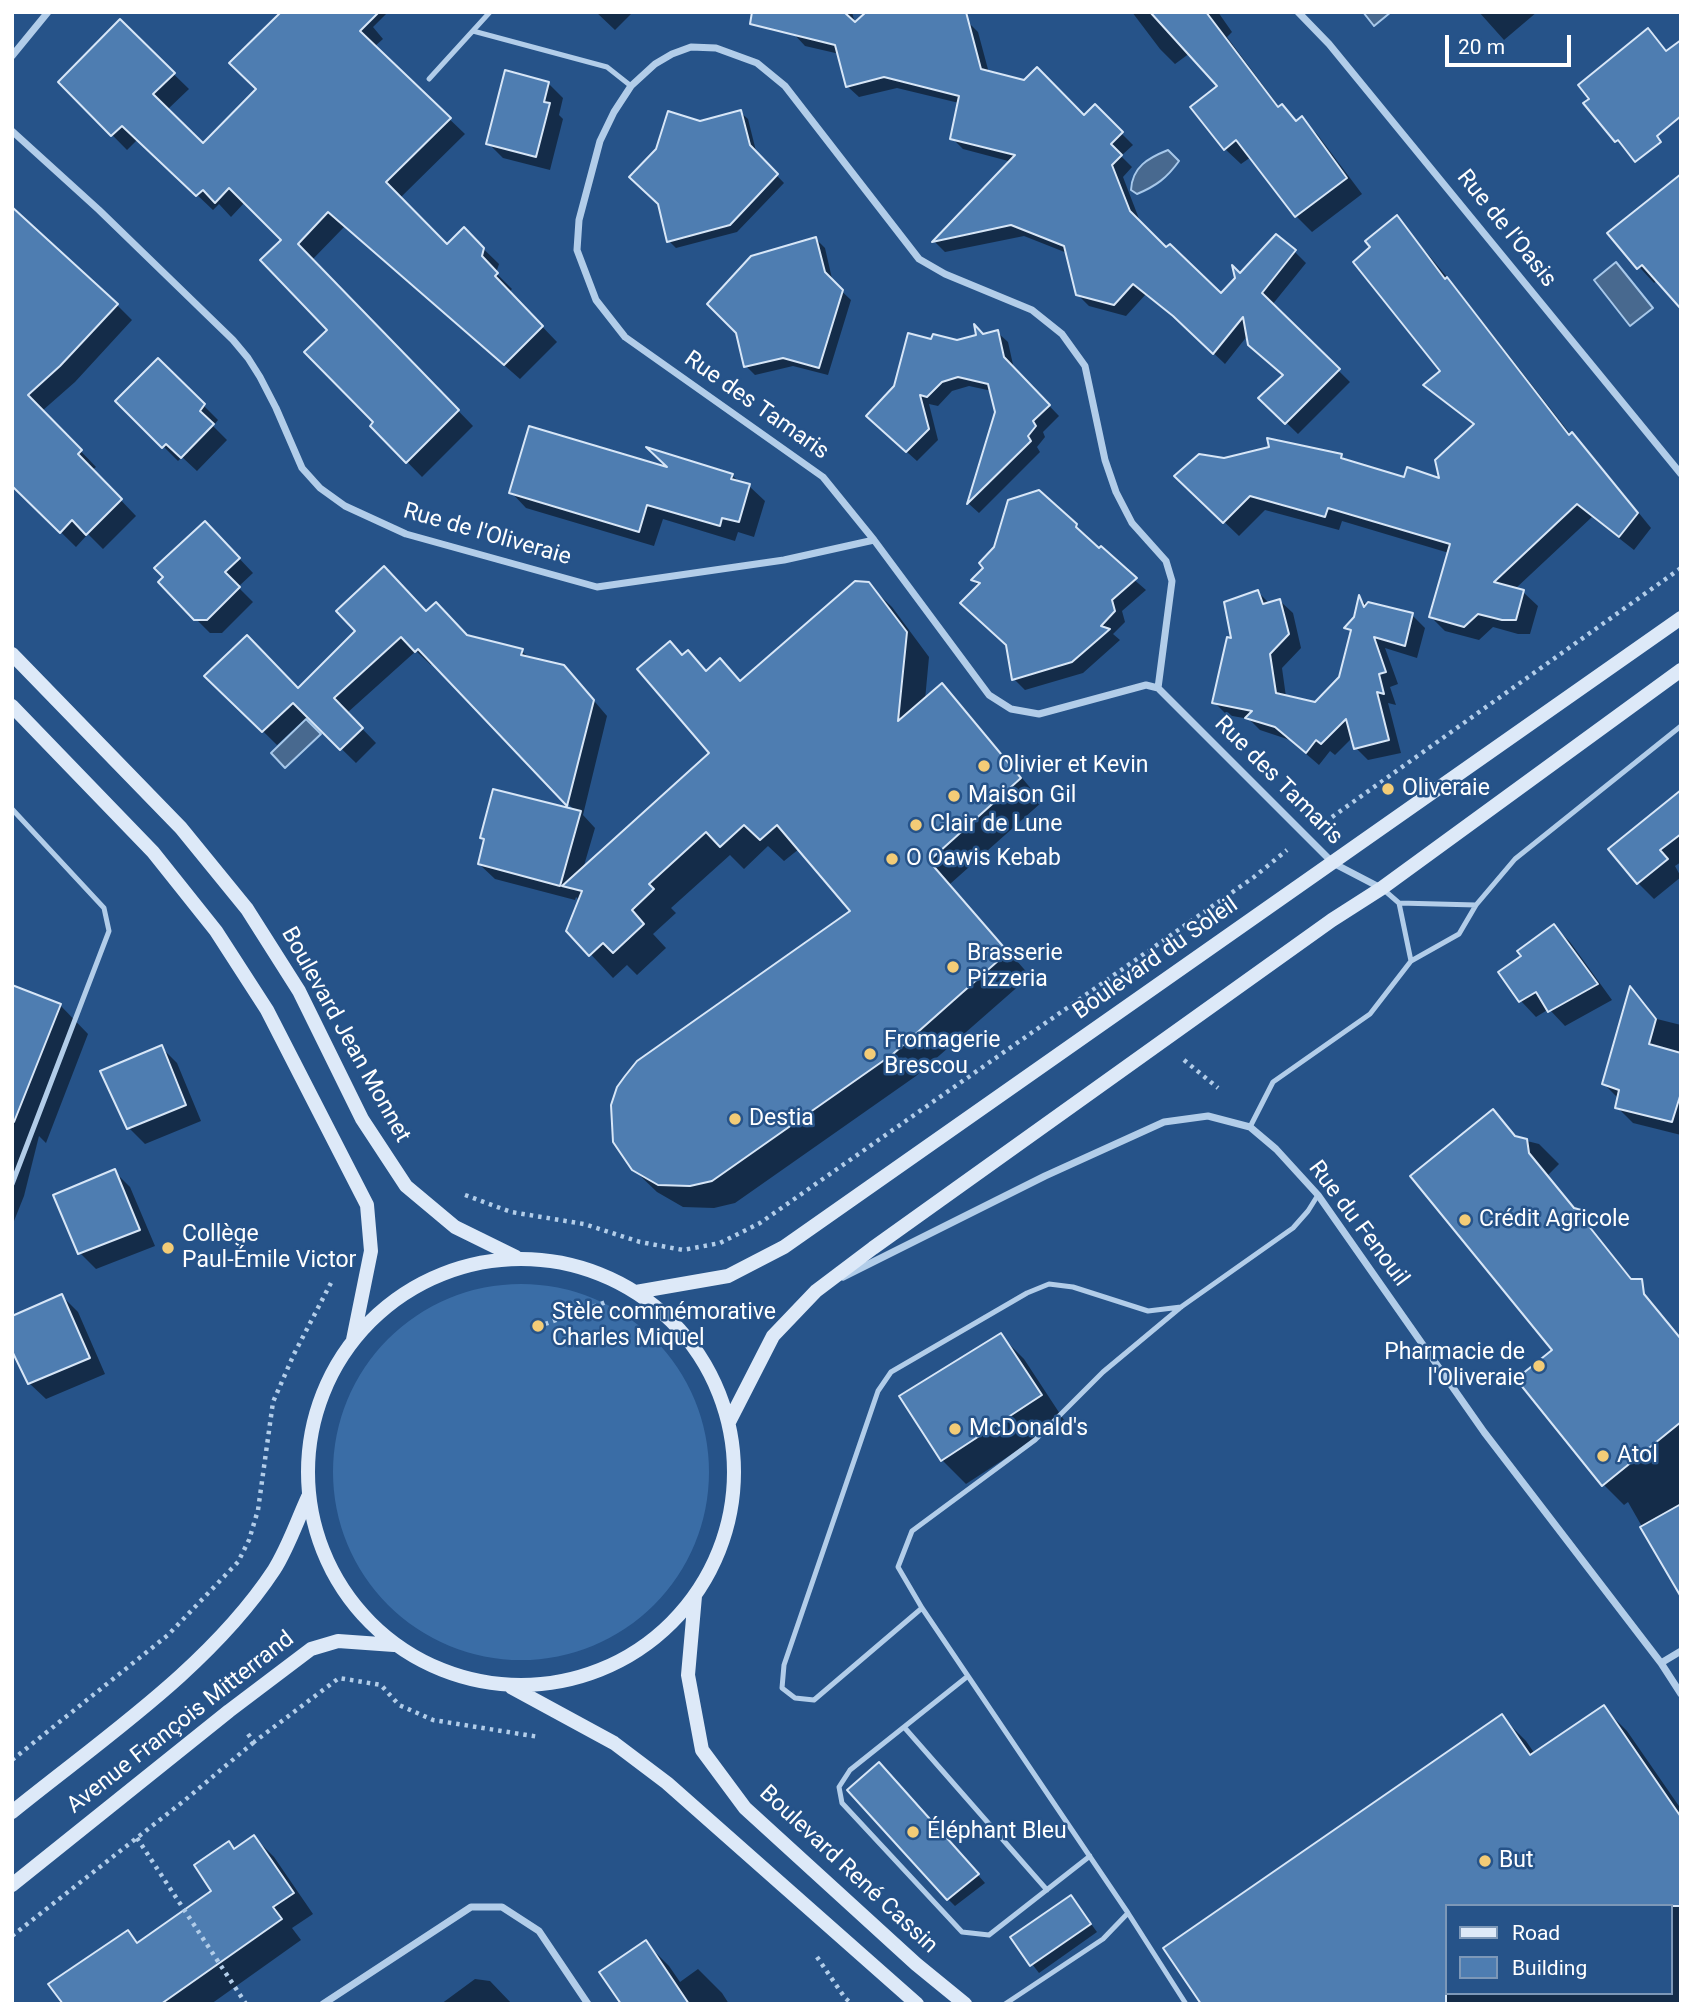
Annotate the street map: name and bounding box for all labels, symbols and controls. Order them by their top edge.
scale bar [1448,21,1574,65]
text: 20 m [1458,35,1505,59]
street label: Rue de l'Oasis [1450,165,1562,293]
street label: Rue des Tamaris [678,346,834,466]
street label: Rue de l'Oliveraie [400,498,574,572]
street label: Rue des Tamaris [1208,711,1348,851]
place label: Olivier et Kevin [998,752,1148,780]
marker: Olivier et Kevin [976,758,992,774]
place label: Oliveraie [1402,775,1490,803]
marker: Oliveraie [1380,781,1396,797]
place label: Maison Gil [968,782,1076,810]
marker: Maison Gil [946,788,962,804]
place label: Clair de Lune [930,811,1063,839]
marker: Clair de Lune [908,817,924,833]
place label: O Oawis Kebab [906,845,1061,873]
marker: O Oawis Kebab [884,851,900,867]
street label: Boulevard du Soleil [1068,892,1244,1026]
street label: Boulevard Jean Monnet [274,923,416,1147]
place label: Brasserie Pizzeria [967,940,1063,994]
marker: Brasserie Pizzeria [945,959,961,975]
place label: Fromagerie Brescou [884,1027,1000,1081]
marker: Fromagerie Brescou [862,1046,878,1062]
place label: Destia [749,1105,814,1133]
marker: Destia [727,1111,743,1127]
street label: Rue du Fenouil [1302,1156,1414,1292]
place label: Crédit Agricole [1479,1206,1630,1234]
marker: Crédit Agricole [1457,1212,1473,1228]
place label: Collège Paul-Émile Victor [182,1221,356,1275]
marker: Collège Paul-Émile Victor [160,1240,176,1256]
place label: Stèle commémorative Charles Miquel [552,1299,776,1353]
marker: Stèle commémorative Charles Miquel [530,1318,546,1334]
place label: Pharmacie de l'Oliveraie [1384,1339,1525,1393]
marker: Pharmacie de l'Oliveraie [1531,1358,1547,1374]
place label: McDonald's [969,1415,1088,1443]
marker: McDonald's [947,1421,963,1437]
place label: Atol [1617,1442,1658,1470]
marker: Atol [1595,1448,1611,1464]
street label: Avenue François Mitterrand [62,1626,300,1820]
street label: Boulevard René Cassin [753,1780,943,1960]
place label: Éléphant Bleu [927,1818,1067,1846]
marker: Éléphant Bleu [905,1824,921,1840]
place label: But [1499,1847,1534,1875]
marker: But [1477,1853,1493,1869]
legend [1444,1904,1672,1995]
text: Road [1512,1921,1560,1945]
text: Building [1512,1956,1587,1980]

